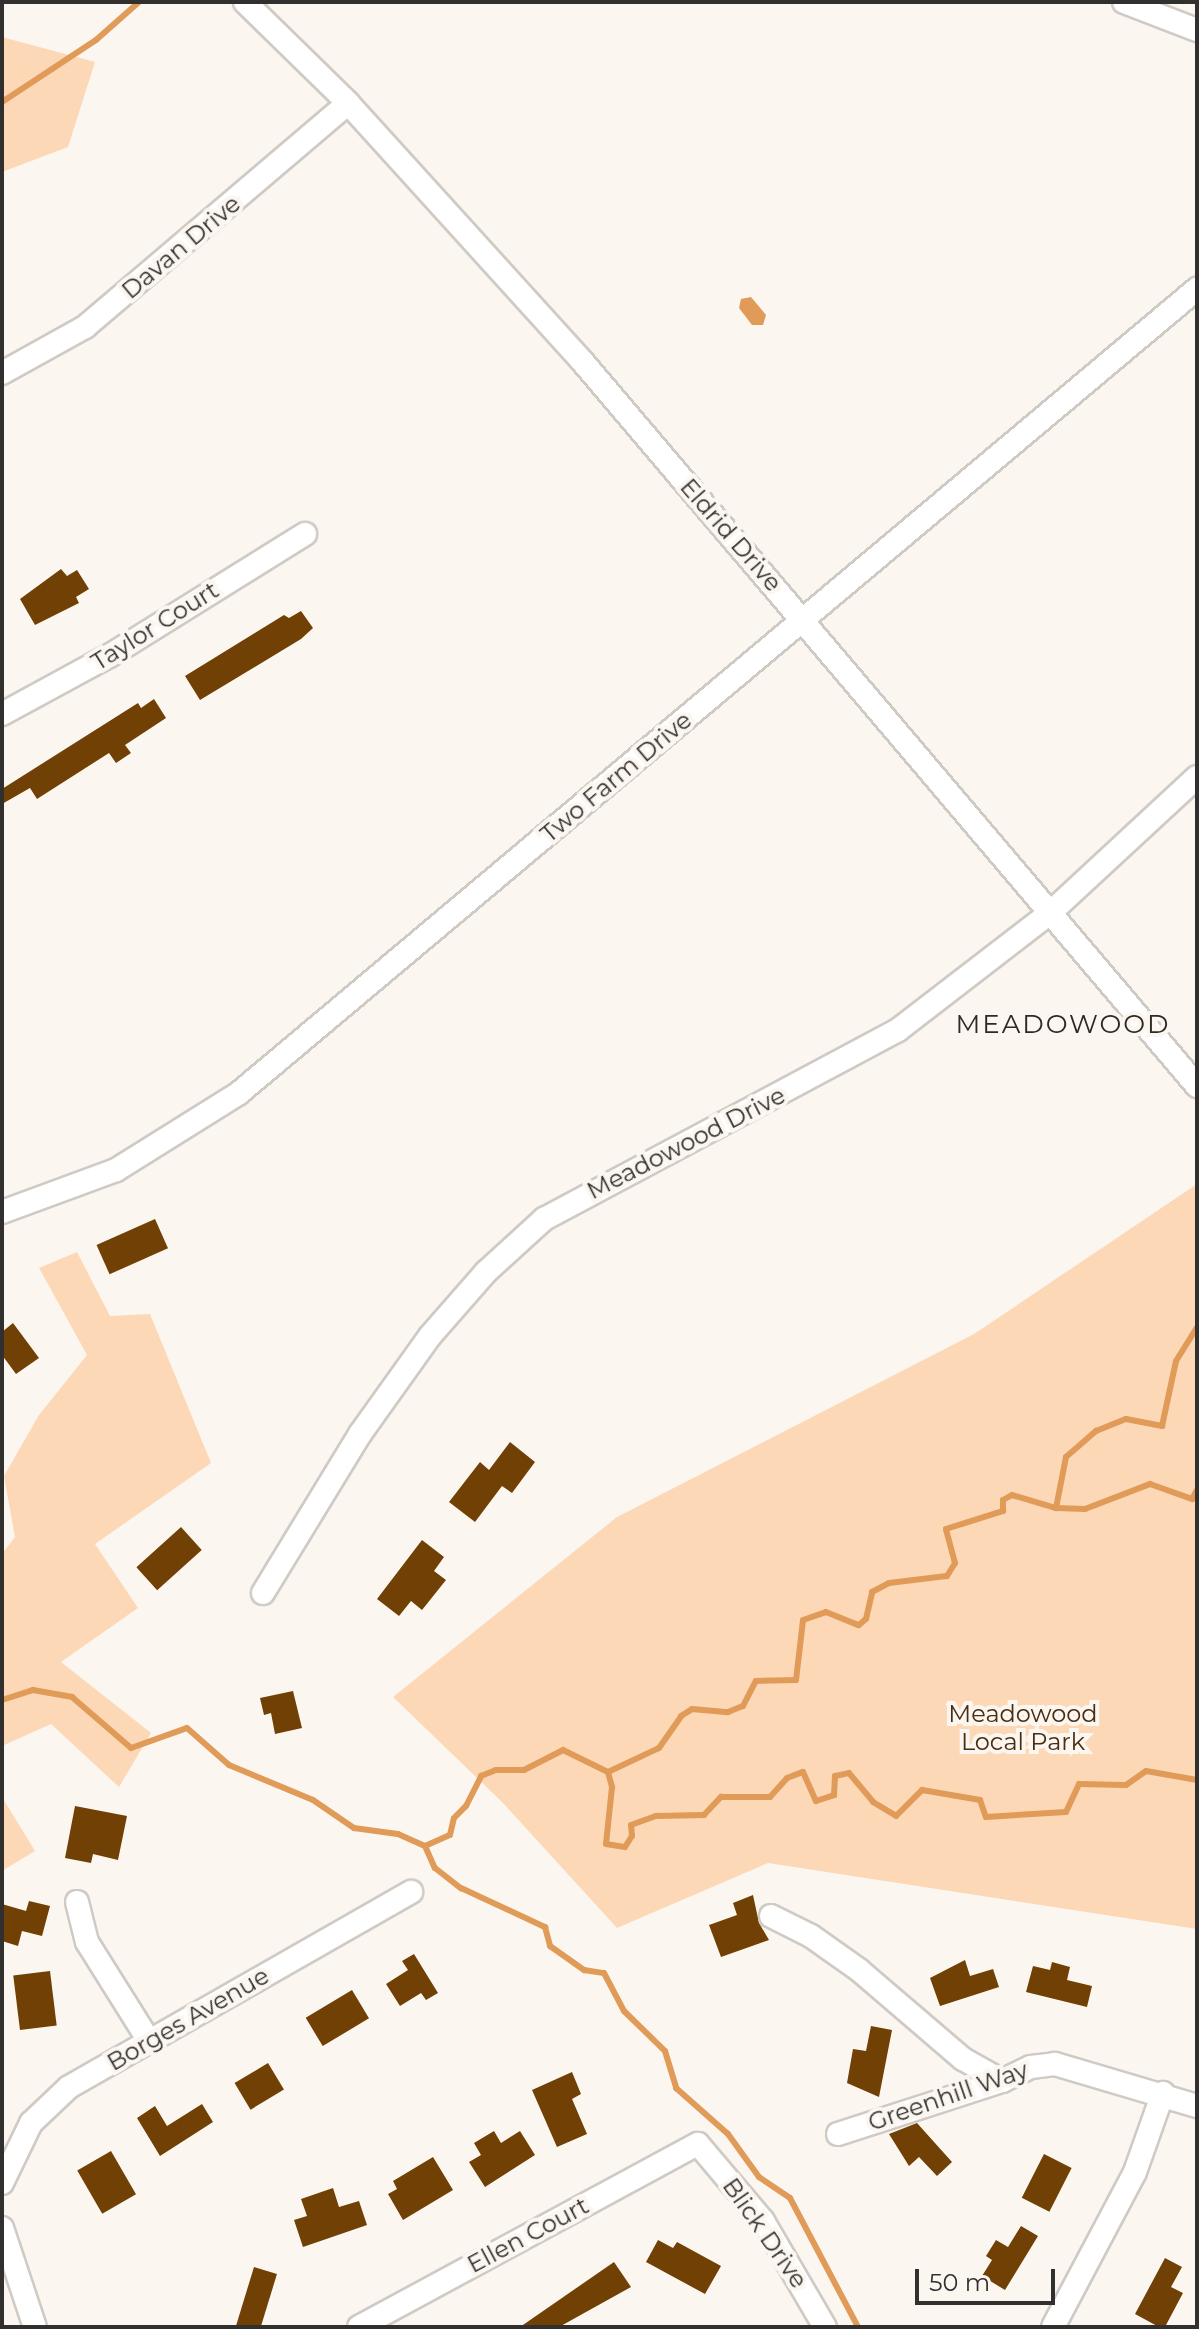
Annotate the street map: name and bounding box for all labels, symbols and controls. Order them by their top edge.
street label: Davan Drive [116,189,246,305]
street label: Eldrid Drive [674,473,788,597]
street label: Taylor Court [86,575,224,677]
street label: Two Farm Drive [535,706,697,848]
district label: MEADOWOOD [955,1009,1171,1041]
street label: Meadowood Drive [582,1081,790,1205]
park label: Meadowood Local Park [948,1700,1098,1756]
street label: Borges Avenue [102,1961,274,2077]
street label: Greenhill Way [864,2055,1032,2137]
street label: Blick Drive [717,2172,813,2294]
street label: Ellen Court [462,2191,594,2279]
scale bar [919,2253,1059,2303]
text: 50 m [929,2268,990,2297]

